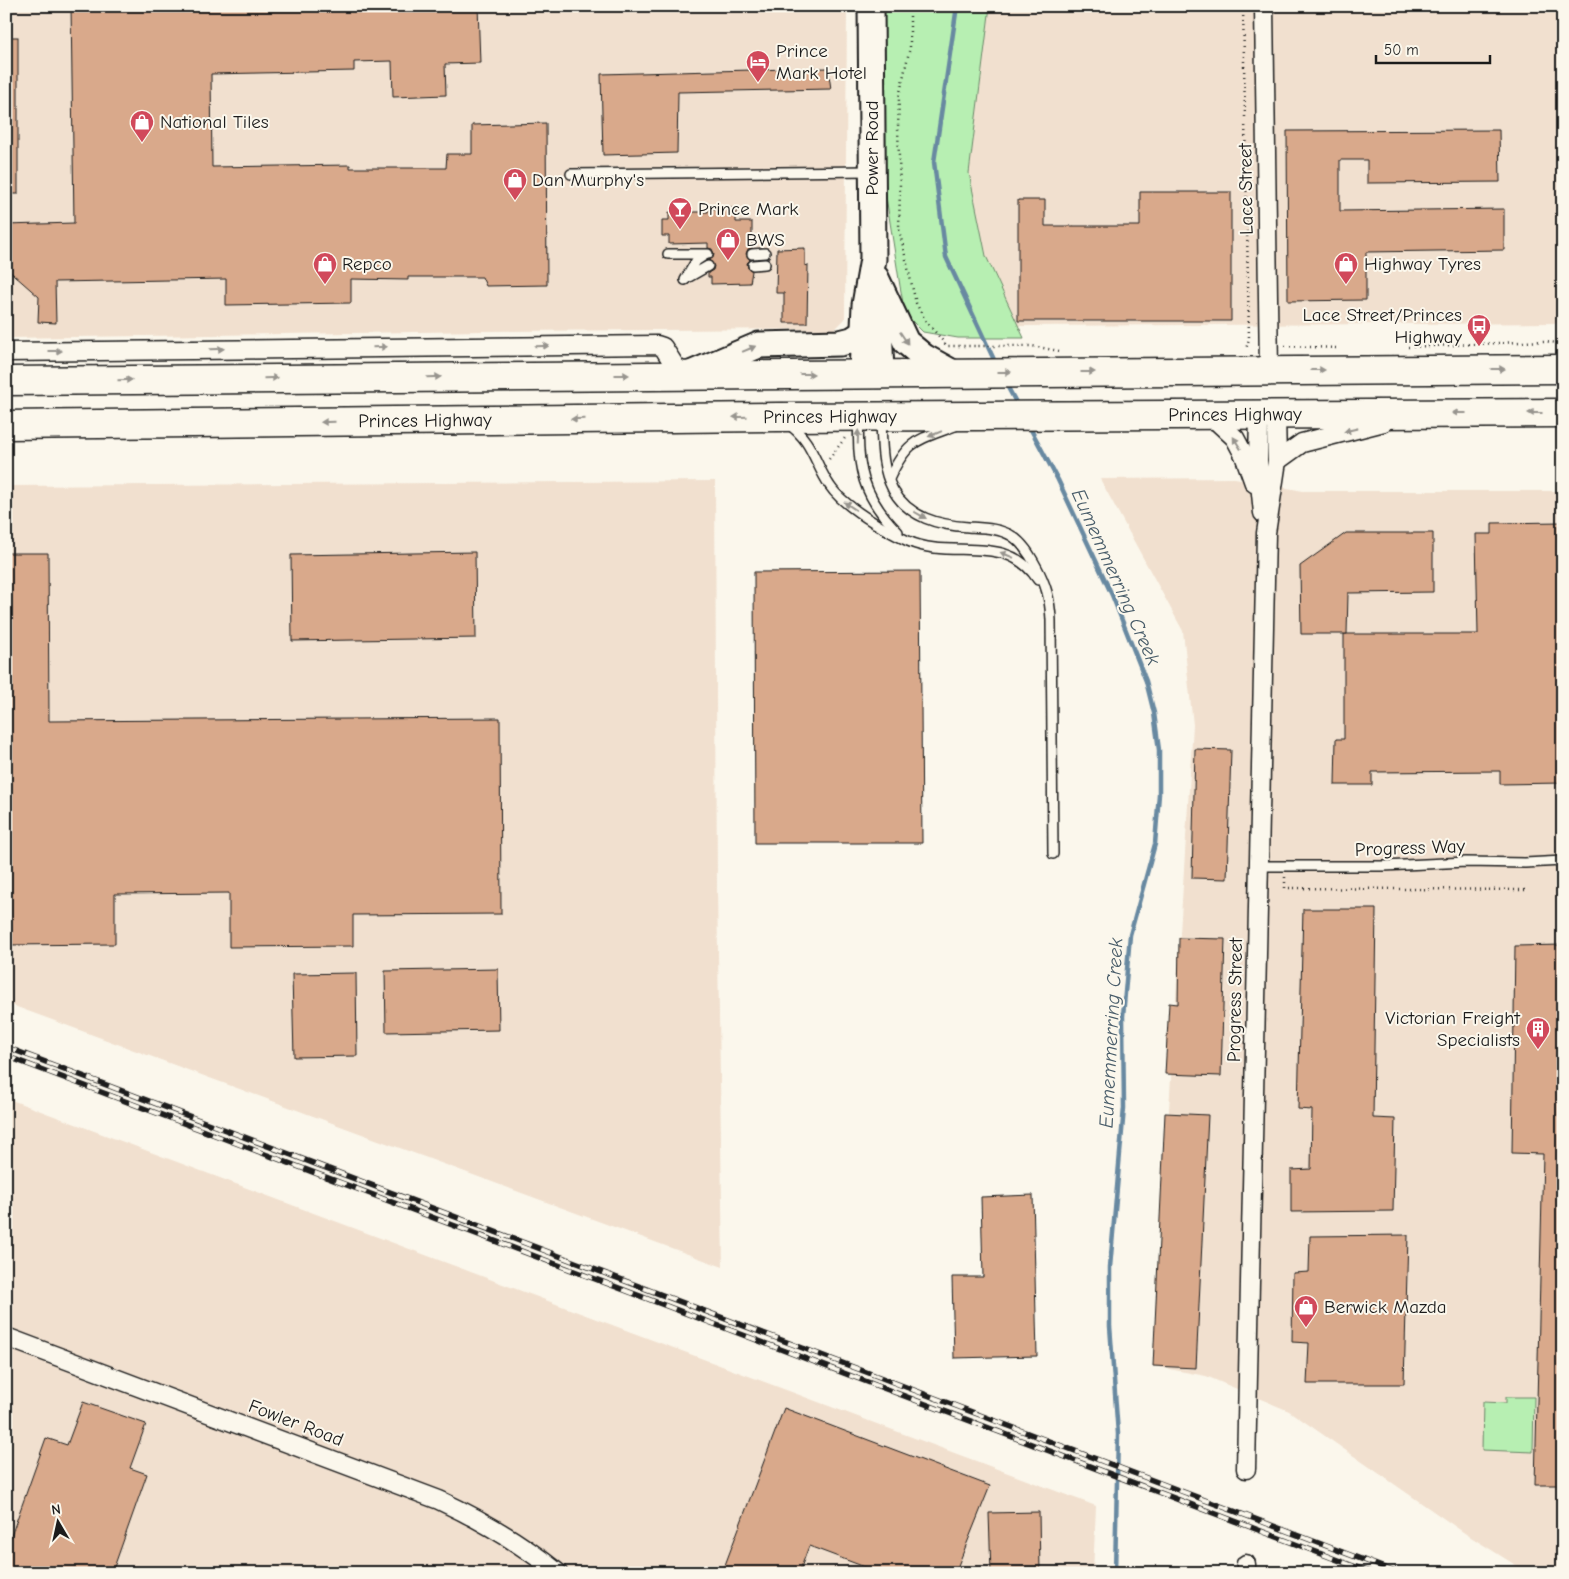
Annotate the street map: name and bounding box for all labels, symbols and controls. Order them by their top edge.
scale bar [1376,32,1490,64]
place label: Prince Mark Hotel [776,40,867,84]
text: 50 m [1384,41,1419,59]
hotel icon: Prince Mark Hotel [745,49,771,83]
street label: Power Road [861,100,883,196]
shop icon: National Tiles [129,109,155,143]
place label: National Tiles [160,111,269,133]
street label: Lace Street [1234,142,1258,235]
shop icon: Dan Murphy's [502,167,528,201]
place label: Dan Murphy's [532,169,644,191]
bar icon: Prince Mark [667,196,693,230]
place label: Prince Mark [698,198,799,220]
shop icon: BWS [715,227,741,261]
place label: BWS [746,229,785,251]
shop icon: Repco [312,251,338,285]
shop icon: Highway Tyres [1333,251,1359,285]
place label: Repco [342,253,392,275]
place label: Highway Tyres [1364,253,1481,275]
place label: Lace Street/Princes Highway [1303,304,1463,348]
bus stop icon: Lace Street/Princes Highway [1466,313,1492,347]
one-way arrow [899,331,909,345]
one-way arrow [535,342,551,350]
one-way arrow [372,343,388,351]
one-way arrow [210,345,226,353]
one-way arrow [742,345,756,353]
one-way arrow [47,347,63,355]
one-way arrow [1490,365,1506,373]
one-way arrow [1310,366,1326,374]
one-way arrow [996,368,1012,376]
one-way arrow [1080,368,1096,376]
one-way arrow [799,370,815,378]
one-way arrow [614,371,630,379]
one-way arrow [426,373,442,381]
one-way arrow [263,374,279,382]
one-way arrow [117,376,133,384]
street label: Princes Highway [1168,403,1302,426]
street label: Princes Highway [763,405,897,428]
street label: Princes Highway [358,409,492,432]
one-way arrow [1451,409,1467,417]
one-way arrow [1527,409,1543,417]
one-way arrow [732,413,748,421]
one-way arrow [569,415,585,423]
one-way arrow [319,418,335,426]
one-way arrow [1344,426,1359,434]
one-way arrow [854,429,862,445]
one-way arrow [928,430,942,438]
one-way arrow [1233,437,1242,450]
water label: Eumemmerring Creek [1067,485,1165,669]
one-way arrow [844,501,857,511]
one-way arrow [912,511,927,519]
one-way arrow [1000,550,1014,558]
street label: Progress Way [1354,835,1466,861]
water label: Eumemmerring Creek [1095,937,1127,1129]
street label: Progress Street [1223,937,1247,1062]
place label: Victorian Freight Specialists [1385,1007,1521,1051]
building icon: Victorian Freight Specialists [1525,1016,1551,1050]
shop icon: Berwick Mazda [1293,1294,1319,1328]
place label: Berwick Mazda [1324,1296,1447,1318]
street label: Fowler Road [246,1395,346,1451]
north arrow [32,1496,82,1546]
text: N [50,1501,62,1519]

